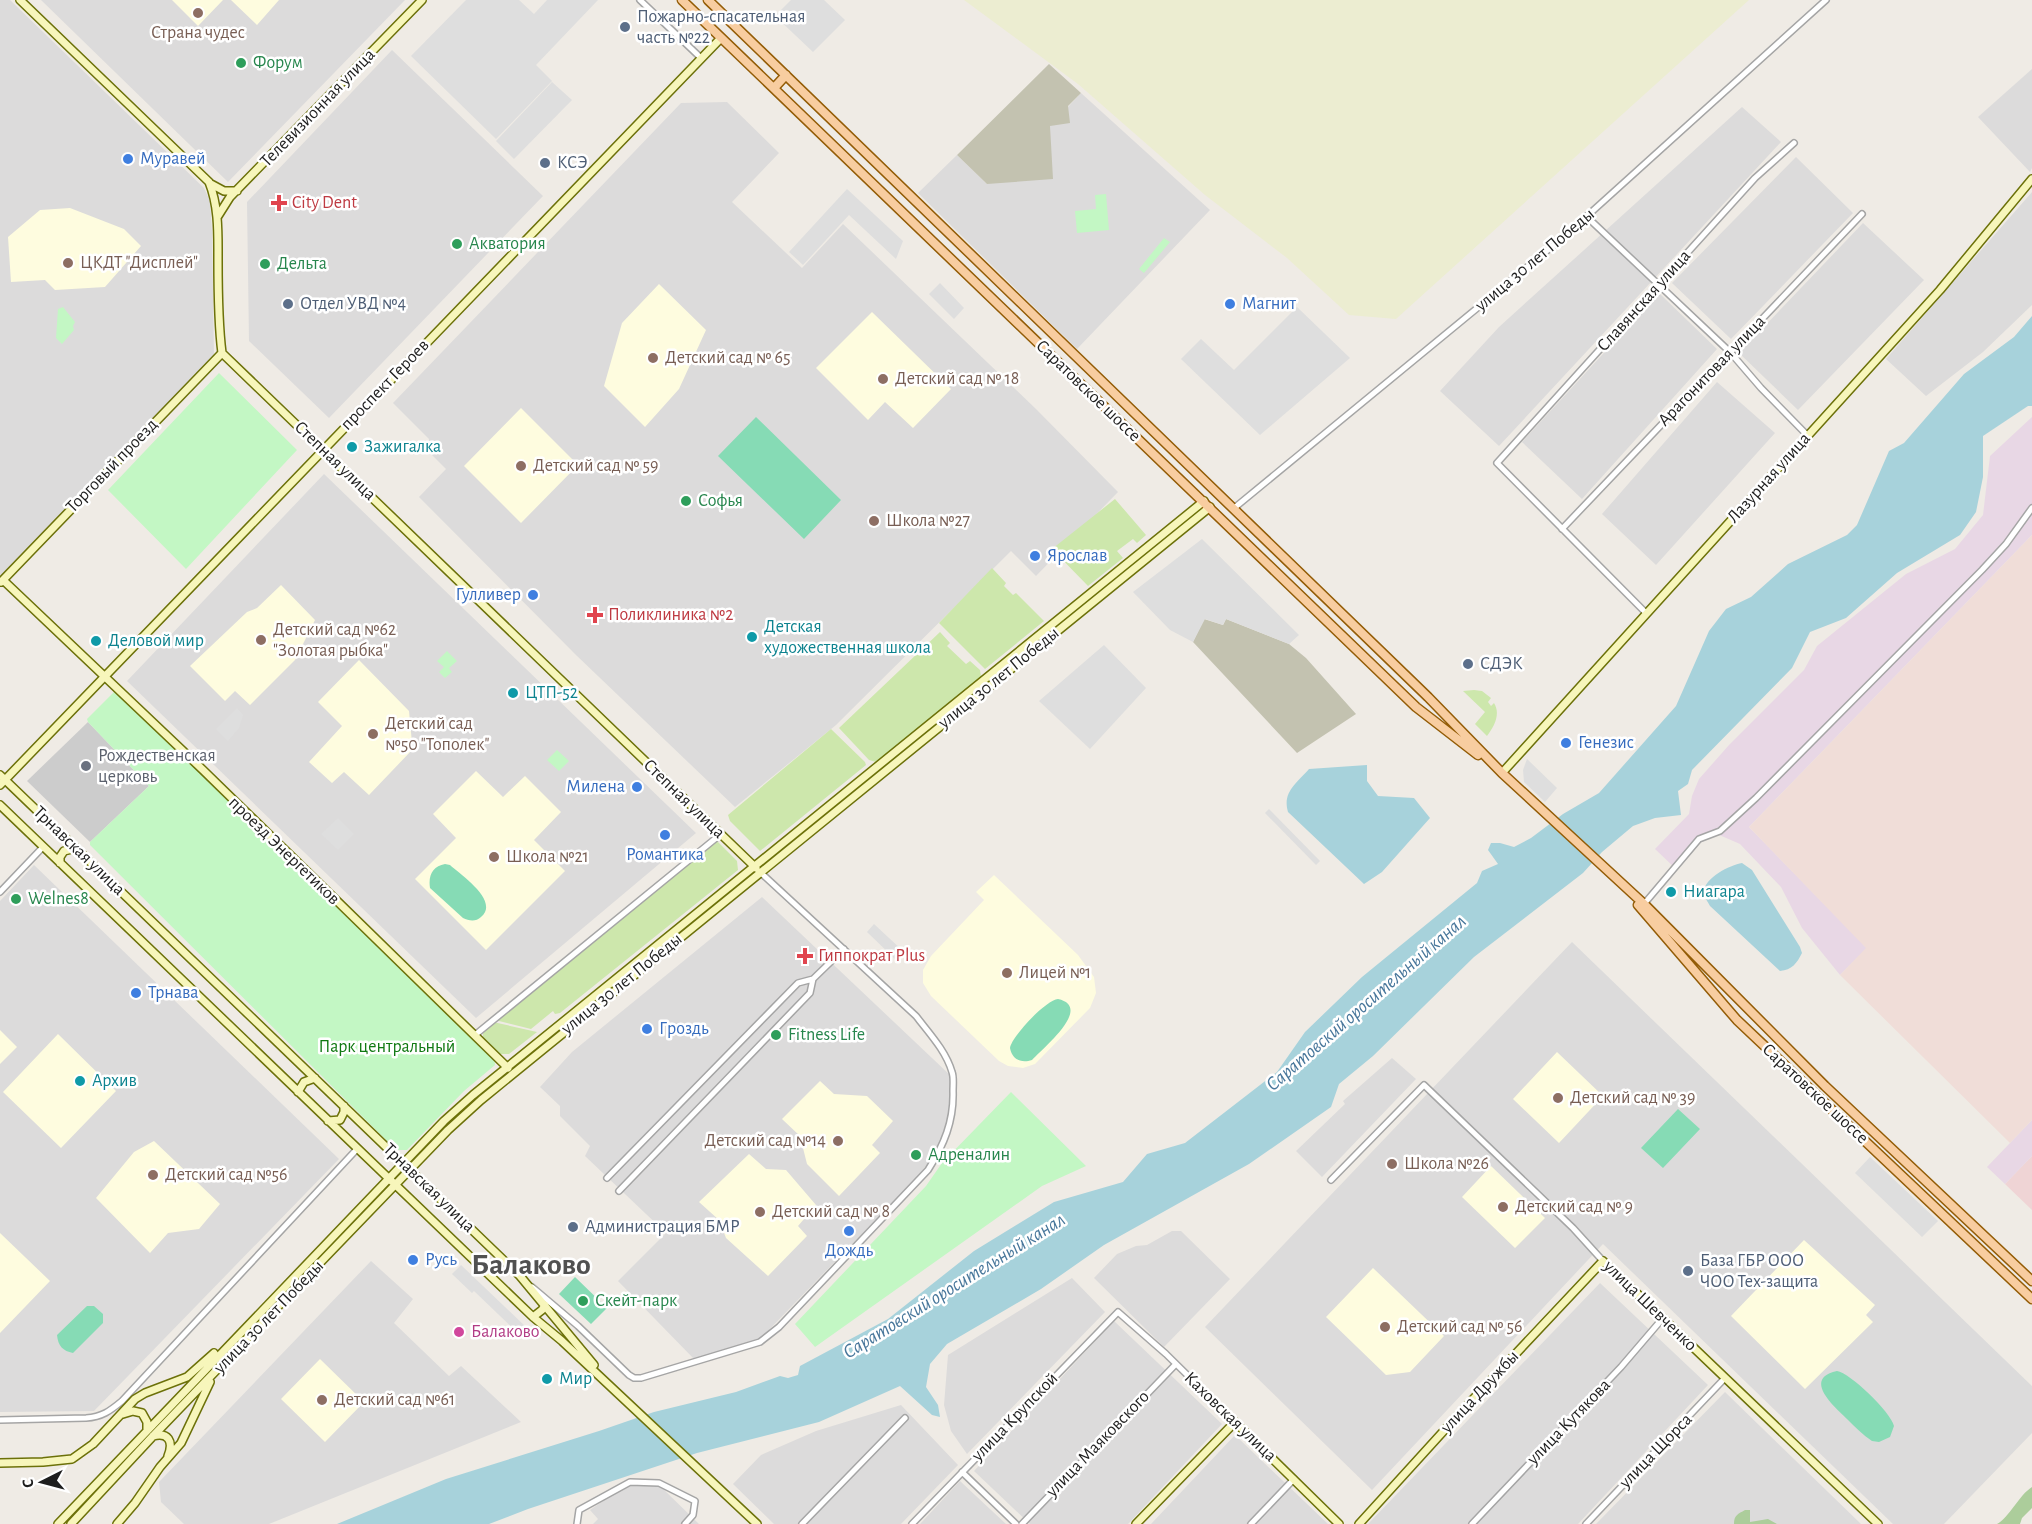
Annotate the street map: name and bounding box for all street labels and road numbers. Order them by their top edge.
street label: Телевизионная улица [257,46,379,170]
street label: улица 30 лет Победы [1471,204,1598,316]
street label: Славянская улица [1594,247,1694,355]
street label: Арагонитовая улица [1655,312,1769,430]
street label: проспект Героев [337,336,433,434]
street label: Саратовское шоссе [1032,337,1144,445]
street label: Торговый проезд [63,416,161,516]
street label: Степная улица [291,418,379,504]
street label: Лазурная улица [1724,430,1814,526]
street label: улица 30 лет Победы [934,623,1063,733]
street label: Степная улица [640,756,728,842]
street label: проезд Энергетиков [225,794,343,908]
street label: Трнавская улица [30,803,128,899]
street label: улица 30 лет Победы [557,929,686,1039]
street label: Саратовское шоссе [1758,1040,1872,1148]
street label: Трнавская улица [380,1140,478,1236]
street label: улица 30 лет Победы [209,1256,327,1378]
street label: улица Шевченко [1599,1257,1700,1355]
street label: улица Дружбы [1436,1347,1523,1438]
street label: улица Крупской [968,1369,1061,1465]
street label: Каховская улица [1180,1369,1280,1465]
street label: улица Кутякова [1523,1376,1614,1469]
street label: улица Маяковского [1042,1388,1153,1501]
street label: улица Щорса [1616,1410,1696,1492]

